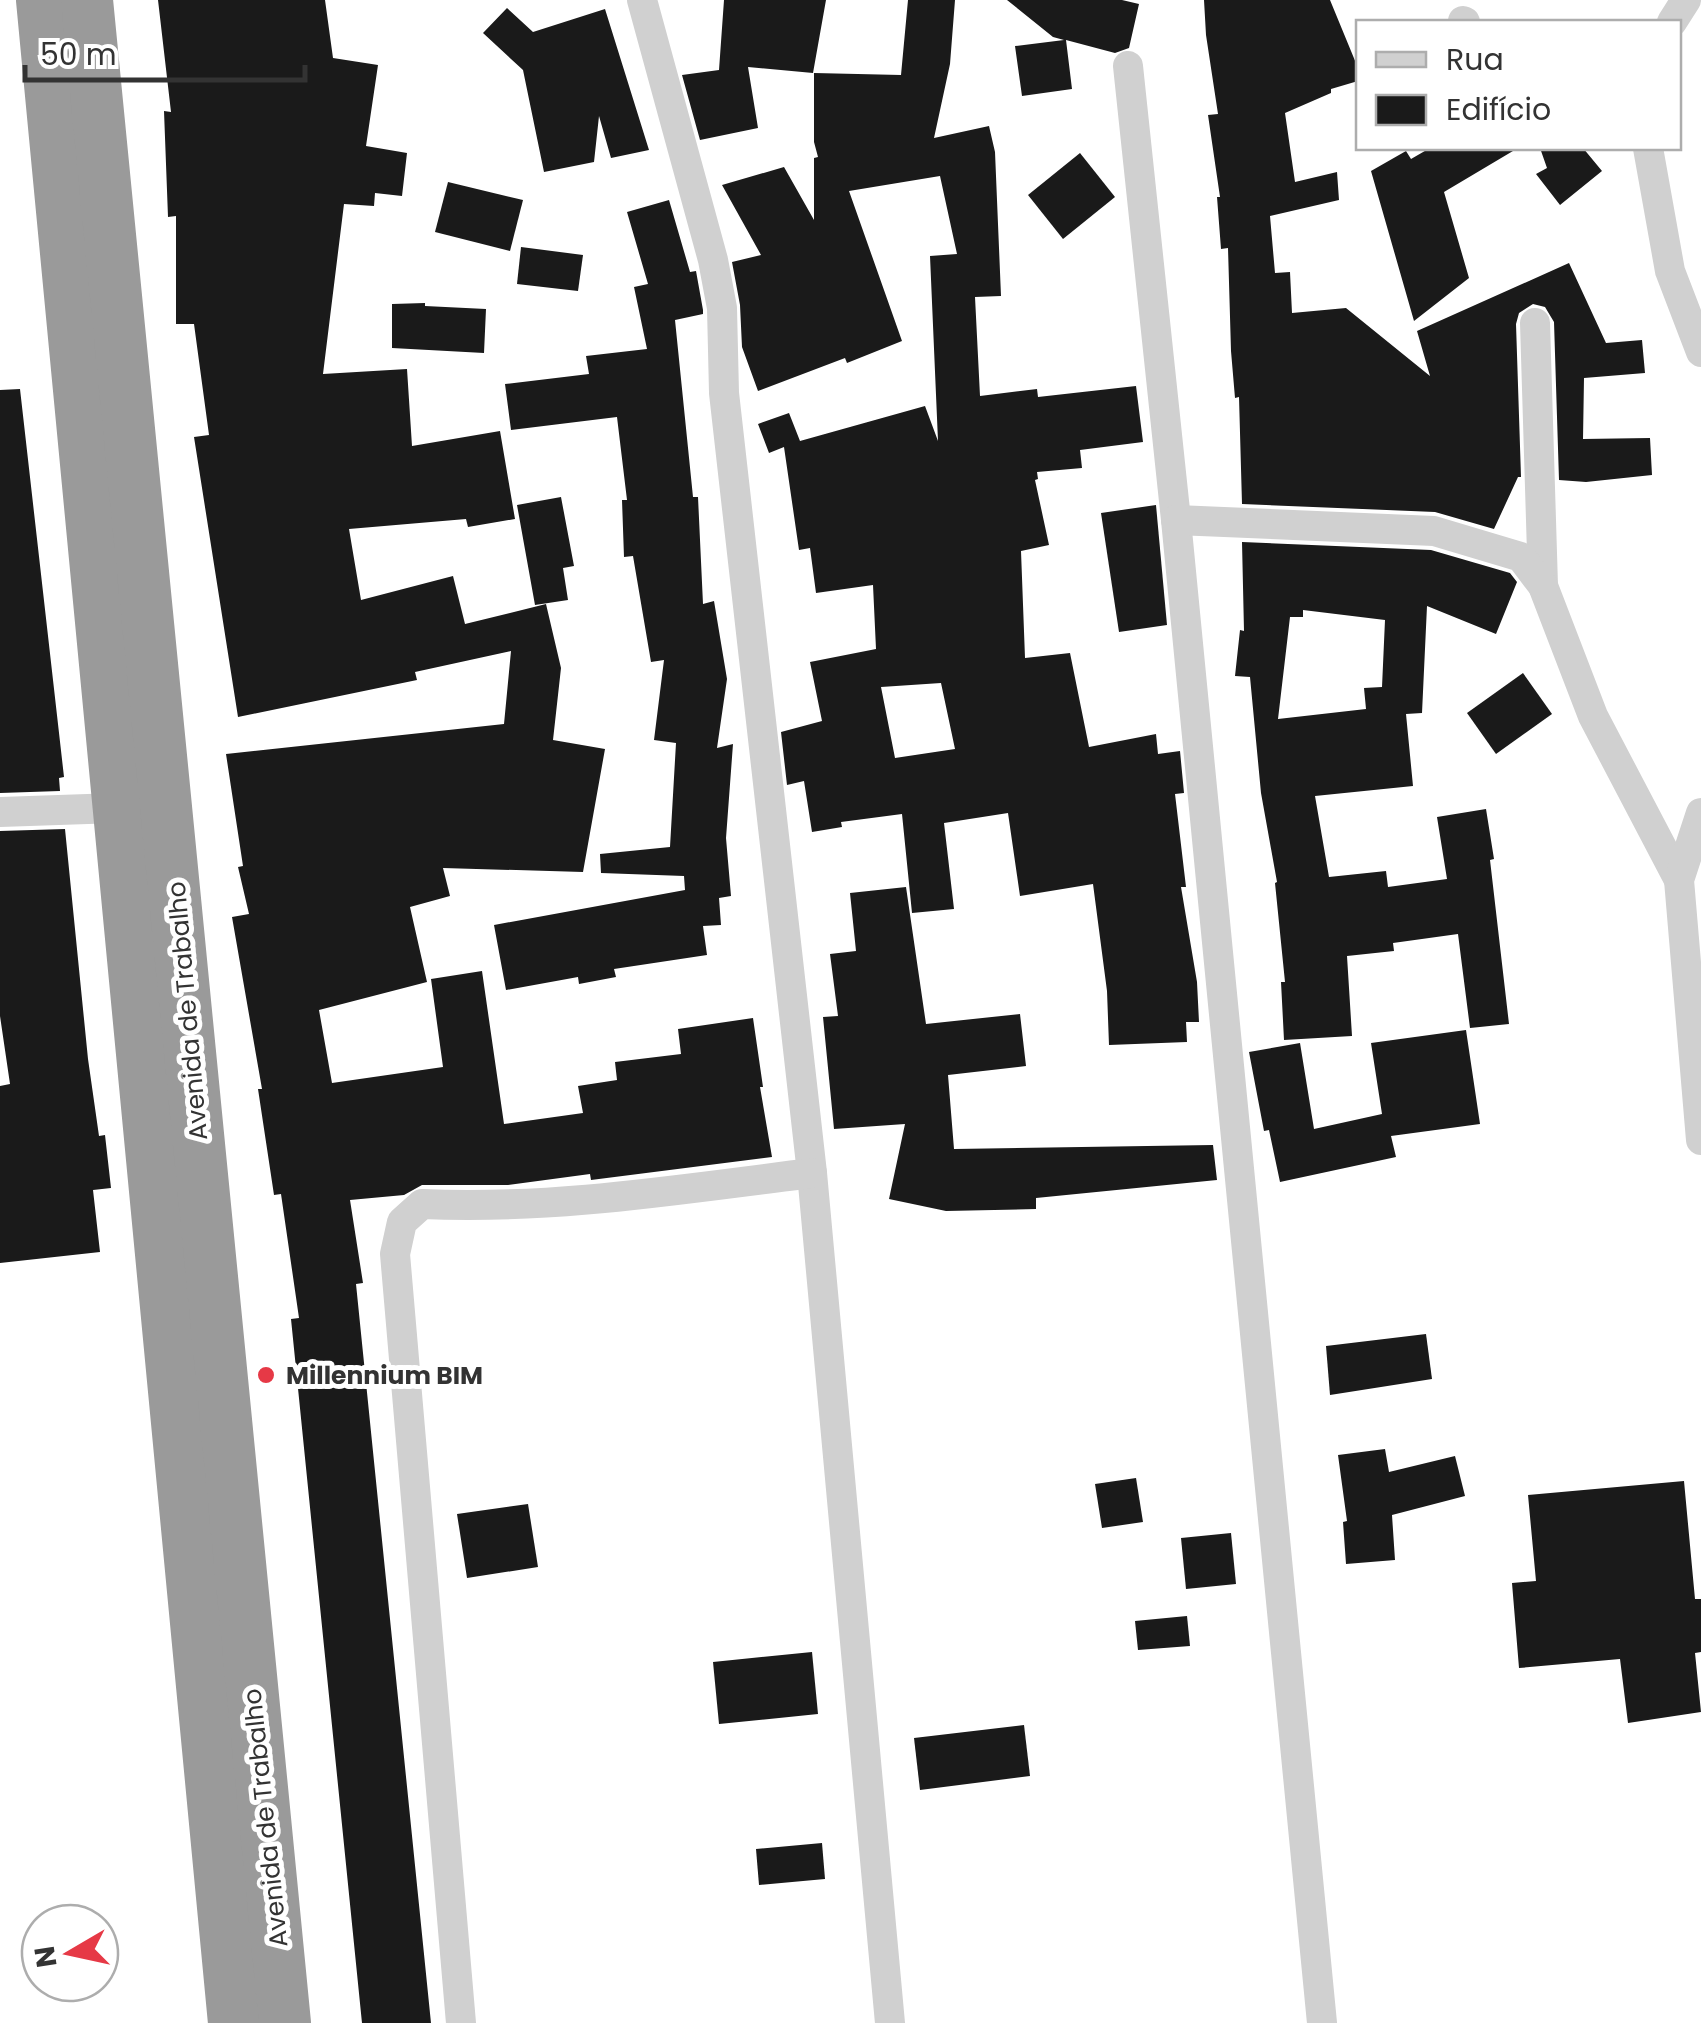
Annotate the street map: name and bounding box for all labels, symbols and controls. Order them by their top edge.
scale bar [25,20,305,82]
legend [1356,20,1681,150]
text: 50 m [40,33,117,76]
text: Rua [1446,38,1504,81]
text: Edifício [1446,88,1551,131]
street label: Avenida de Trabalho [159,880,216,1142]
place label: Millennium BIM [286,1358,483,1393]
marker: Millennium BIM [255,1364,277,1386]
street label: Avenida de Trabalho [235,1687,296,1949]
north arrow [20,1903,120,2003]
text: N [25,1943,67,1970]

